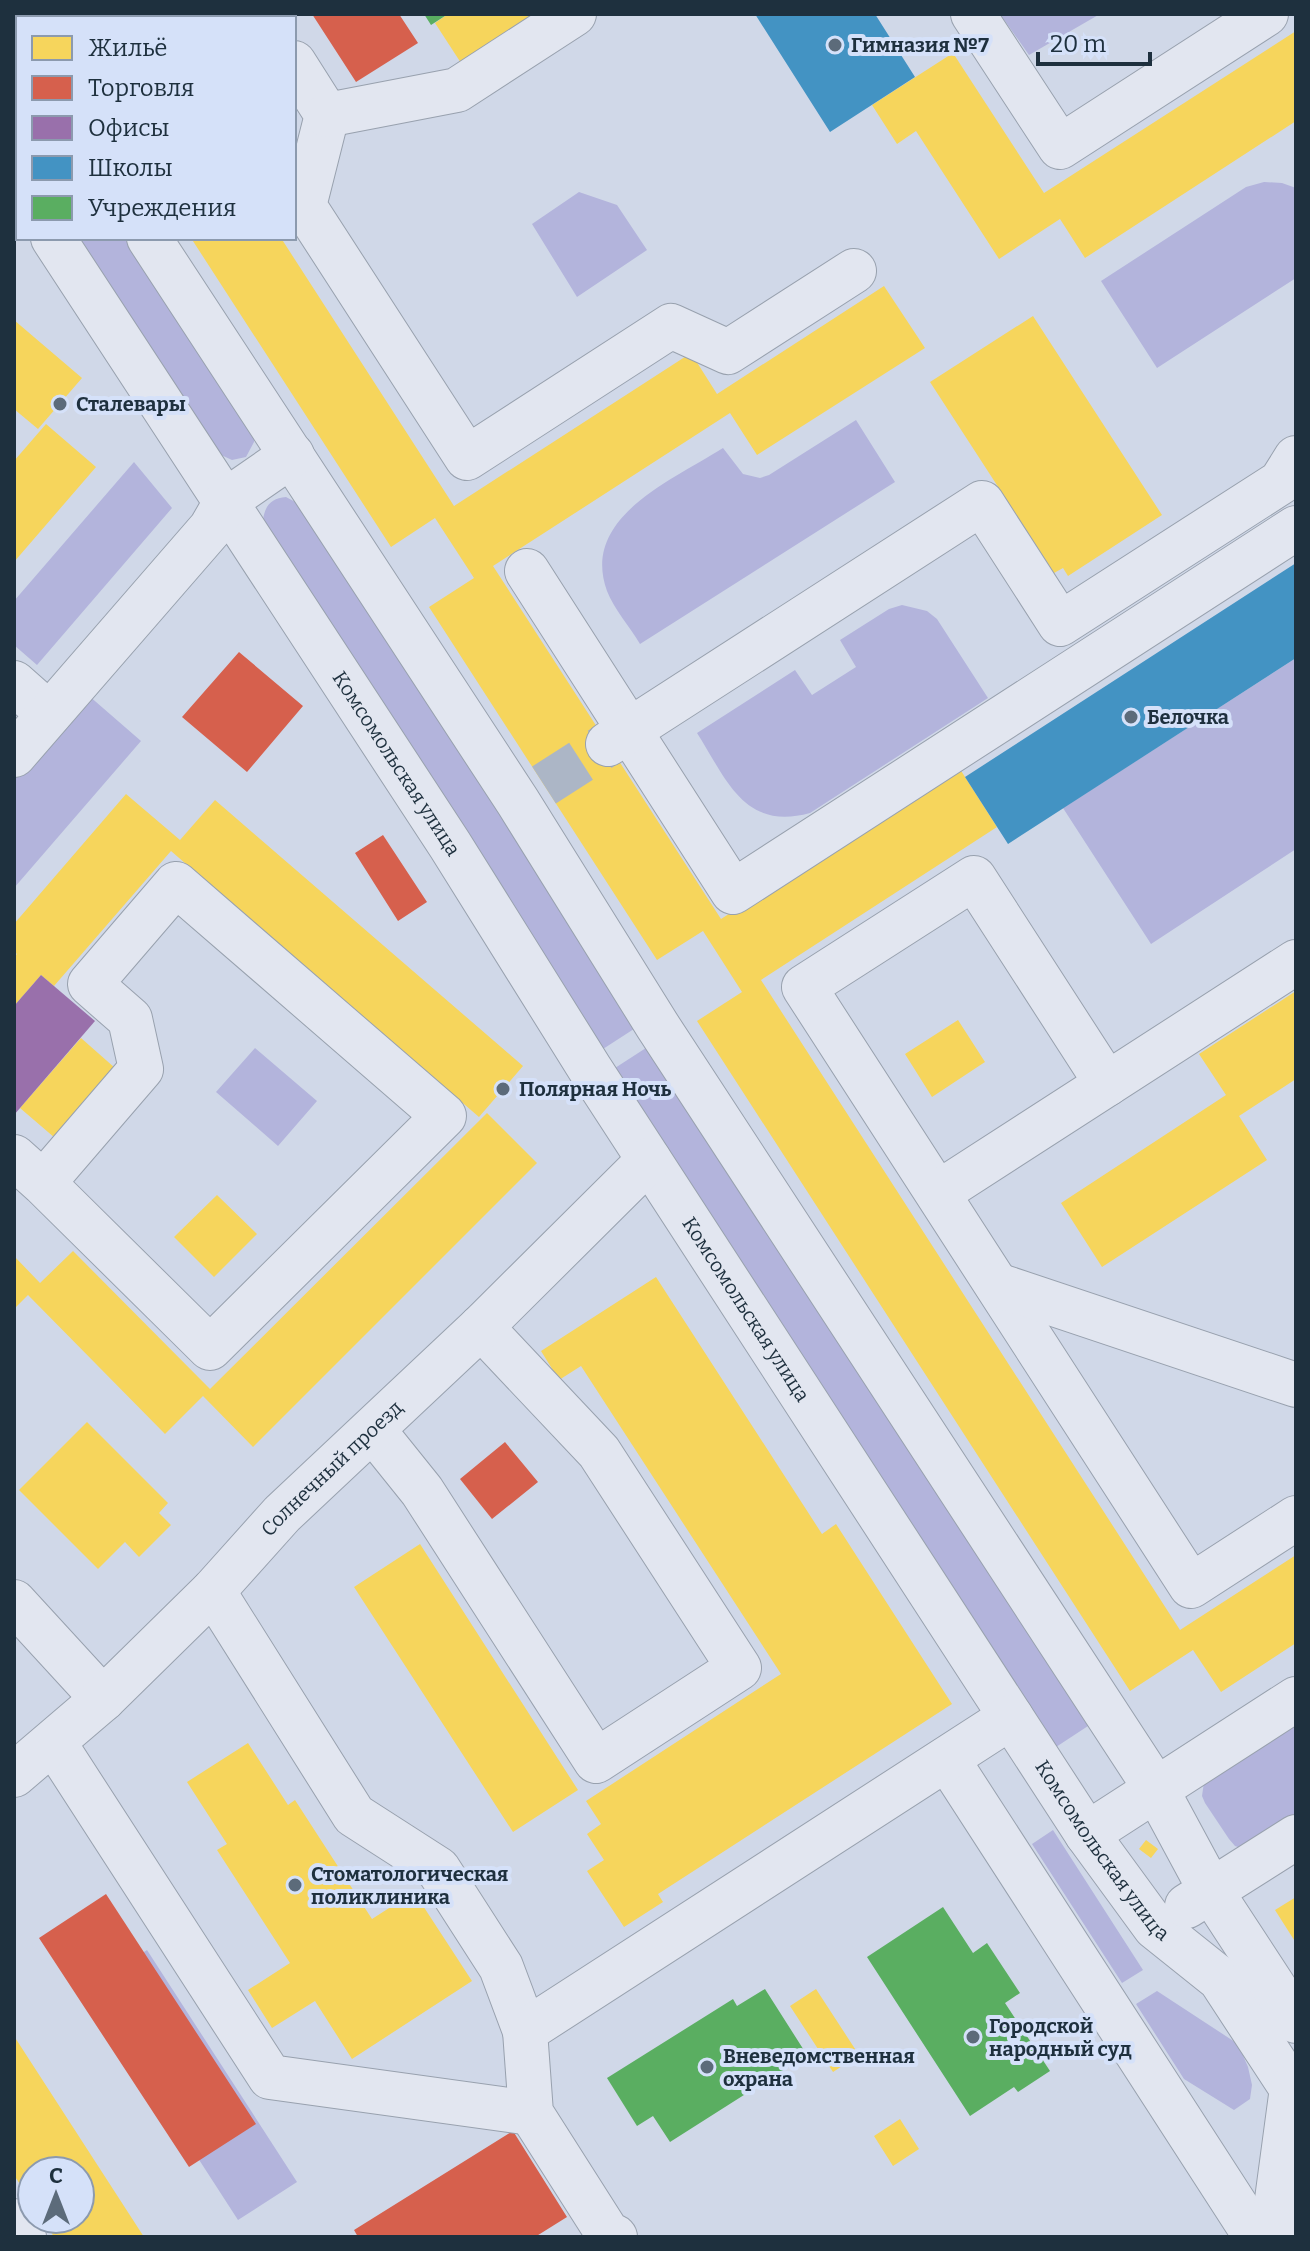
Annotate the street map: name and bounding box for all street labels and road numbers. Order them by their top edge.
street label: Комсомольская улица [328,667,466,860]
street label: Комсомольская улица [677,1212,815,1406]
street label: Солнечный проезд [256,1395,407,1541]
street label: Комсомольская улица [1030,1756,1174,1946]

